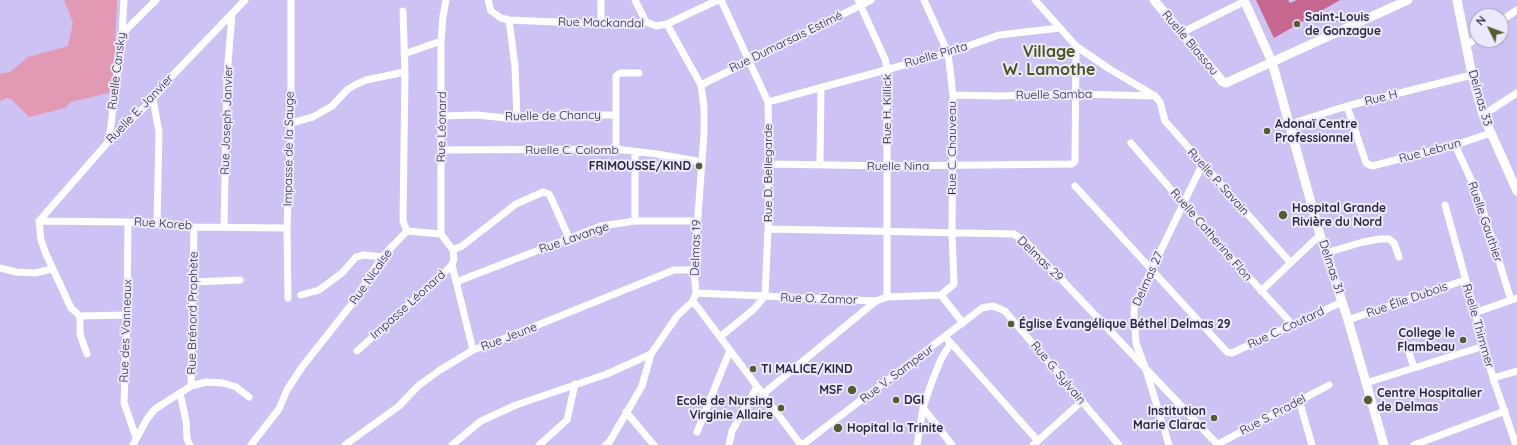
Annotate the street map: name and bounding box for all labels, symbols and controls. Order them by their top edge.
street label: Rue Dumarsais Estimé [727,8,845,76]
street label: Ruelle Biassou [1159,8,1221,78]
north arrow [1469,8,1509,48]
place label: Saint-Louis de Gonzague [1305,10,1381,38]
text: N [1473,13,1489,28]
street label: Rue Mackandal [558,15,644,31]
marker: Saint-Louis de Gonzague [1292,19,1302,29]
street label: Ruelle Cansky [105,31,129,111]
street label: Ruelle Pinta [903,39,969,71]
district label: Village W. Lamothe [1003,42,1095,80]
street label: Rue Joseph Janvier [218,65,236,175]
street label: Delmas 33 [1465,68,1495,128]
street label: Ruelle E. Janvier [103,71,177,147]
street label: Rue H. Killick [880,74,894,144]
street label: Ruelle Samba [1016,87,1092,103]
street label: Rue H [1363,87,1399,109]
street label: Impasse de la Sauge [281,91,297,207]
street label: Rue Léonard [434,91,450,163]
street label: Rue C. Chauveau [945,101,959,195]
street label: Ruelle de Chancy [505,108,601,124]
place label: Adonaï Centre Professionnel [1275,117,1357,145]
street label: Rue D. Bellegarde [761,124,775,222]
marker: Adonaï Centre Professionnel [1262,126,1272,136]
street label: Rue Lebrun [1397,136,1463,166]
street label: Ruelle C. Colomb [525,143,619,157]
street label: Ruelle P. Savain [1184,145,1252,219]
place label: FRIMOUSSE/KIND [589,159,691,173]
street label: Ruelle Nina [867,159,929,173]
marker: FRIMOUSSE/KIND [694,161,704,171]
street label: Ruelle Gauthier [1464,180,1506,264]
street label: Ruelle Catherine Flon [1167,186,1255,284]
place label: Hospital Grande Rivière du Nord [1292,201,1386,229]
marker: Hospital Grande Rivière du Nord [1277,209,1289,221]
street label: Rue Koreb [133,215,193,233]
street label: Rue Lavange [537,219,611,257]
street label: Delmas 19 [688,220,704,276]
street label: Delmas 29 [1014,233,1066,285]
street label: Delmas 31 [1315,238,1347,296]
street label: Rue Nicaise [347,246,395,308]
street label: Delmas 27 [1130,250,1166,308]
street label: Rue Brénord Prophète [185,251,201,375]
street label: Impasse Léonard [367,268,449,342]
street label: Rue des Vanneaux [117,279,135,383]
street label: Rue Élie Dubois [1364,279,1450,321]
street label: Ruelle Thimmer [1459,282,1497,370]
street label: Rue O. Zamor [780,290,858,308]
street label: Rue C. Coutard [1245,304,1327,352]
place label: Église Évangélique Béthel Delmas 29 [1019,317,1231,331]
marker: Église Évangélique Béthel Delmas 29 [1006,319,1016,329]
street label: Rue Jeune [479,320,539,354]
place label: College le Flambeau [1397,326,1455,354]
marker: College le Flambeau [1458,335,1468,345]
street label: Rue G. Sylvain [1028,339,1088,407]
street label: Rue V. Sampeur [857,342,937,406]
place label: TI MALICE/KIND [761,362,852,376]
marker: TI MALICE/KIND [748,364,758,374]
place label: MSF [819,383,843,397]
marker: MSF [846,384,858,396]
place label: Centre Hospitalier de Delmas [1377,386,1482,414]
street label: Rue S. Pradel [1238,392,1308,438]
place label: DGI [904,393,924,407]
place label: Ecole de Nursing Virginie Allaire [676,394,773,422]
marker: Centre Hospitalier de Delmas [1362,394,1374,406]
marker: DGI [891,395,901,405]
marker: Ecole de Nursing Virginie Allaire [776,403,786,413]
place label: Institution Marie Clarac [1133,404,1206,432]
marker: Institution Marie Clarac [1209,413,1219,423]
place label: Hopital la Trinite [847,421,943,435]
marker: Hopital la Trinite [832,422,844,434]

